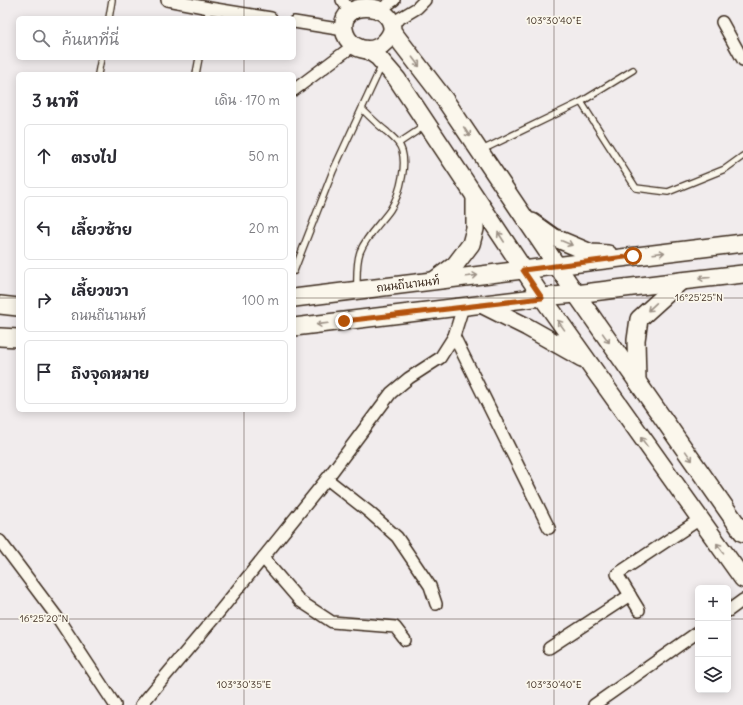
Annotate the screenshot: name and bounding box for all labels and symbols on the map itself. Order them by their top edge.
text: 103°30'40"E [526,14,582,27]
one-way arrow [411,56,420,67]
one-way arrow [463,127,471,138]
one-way arrow [497,232,505,243]
one-way arrow [561,239,573,247]
route start [624,247,642,265]
one-way arrow [652,250,665,257]
street label: ถนนถีนานนท์ [375,272,440,295]
one-way arrow [465,272,478,280]
one-way arrow [698,274,711,282]
text: 16°25'25"N [675,291,723,304]
one-way arrow [647,302,657,312]
route end [335,312,353,330]
one-way arrow [557,319,565,330]
one-way arrow [316,320,329,328]
one-way arrow [602,332,610,343]
one-way arrow [640,437,648,448]
one-way arrow [685,450,693,461]
one-way arrow [716,542,724,553]
text: 16°25'20"N [20,612,68,625]
text: 103°30'35"E [217,678,271,691]
text: 103°30'40"E [526,678,582,691]

